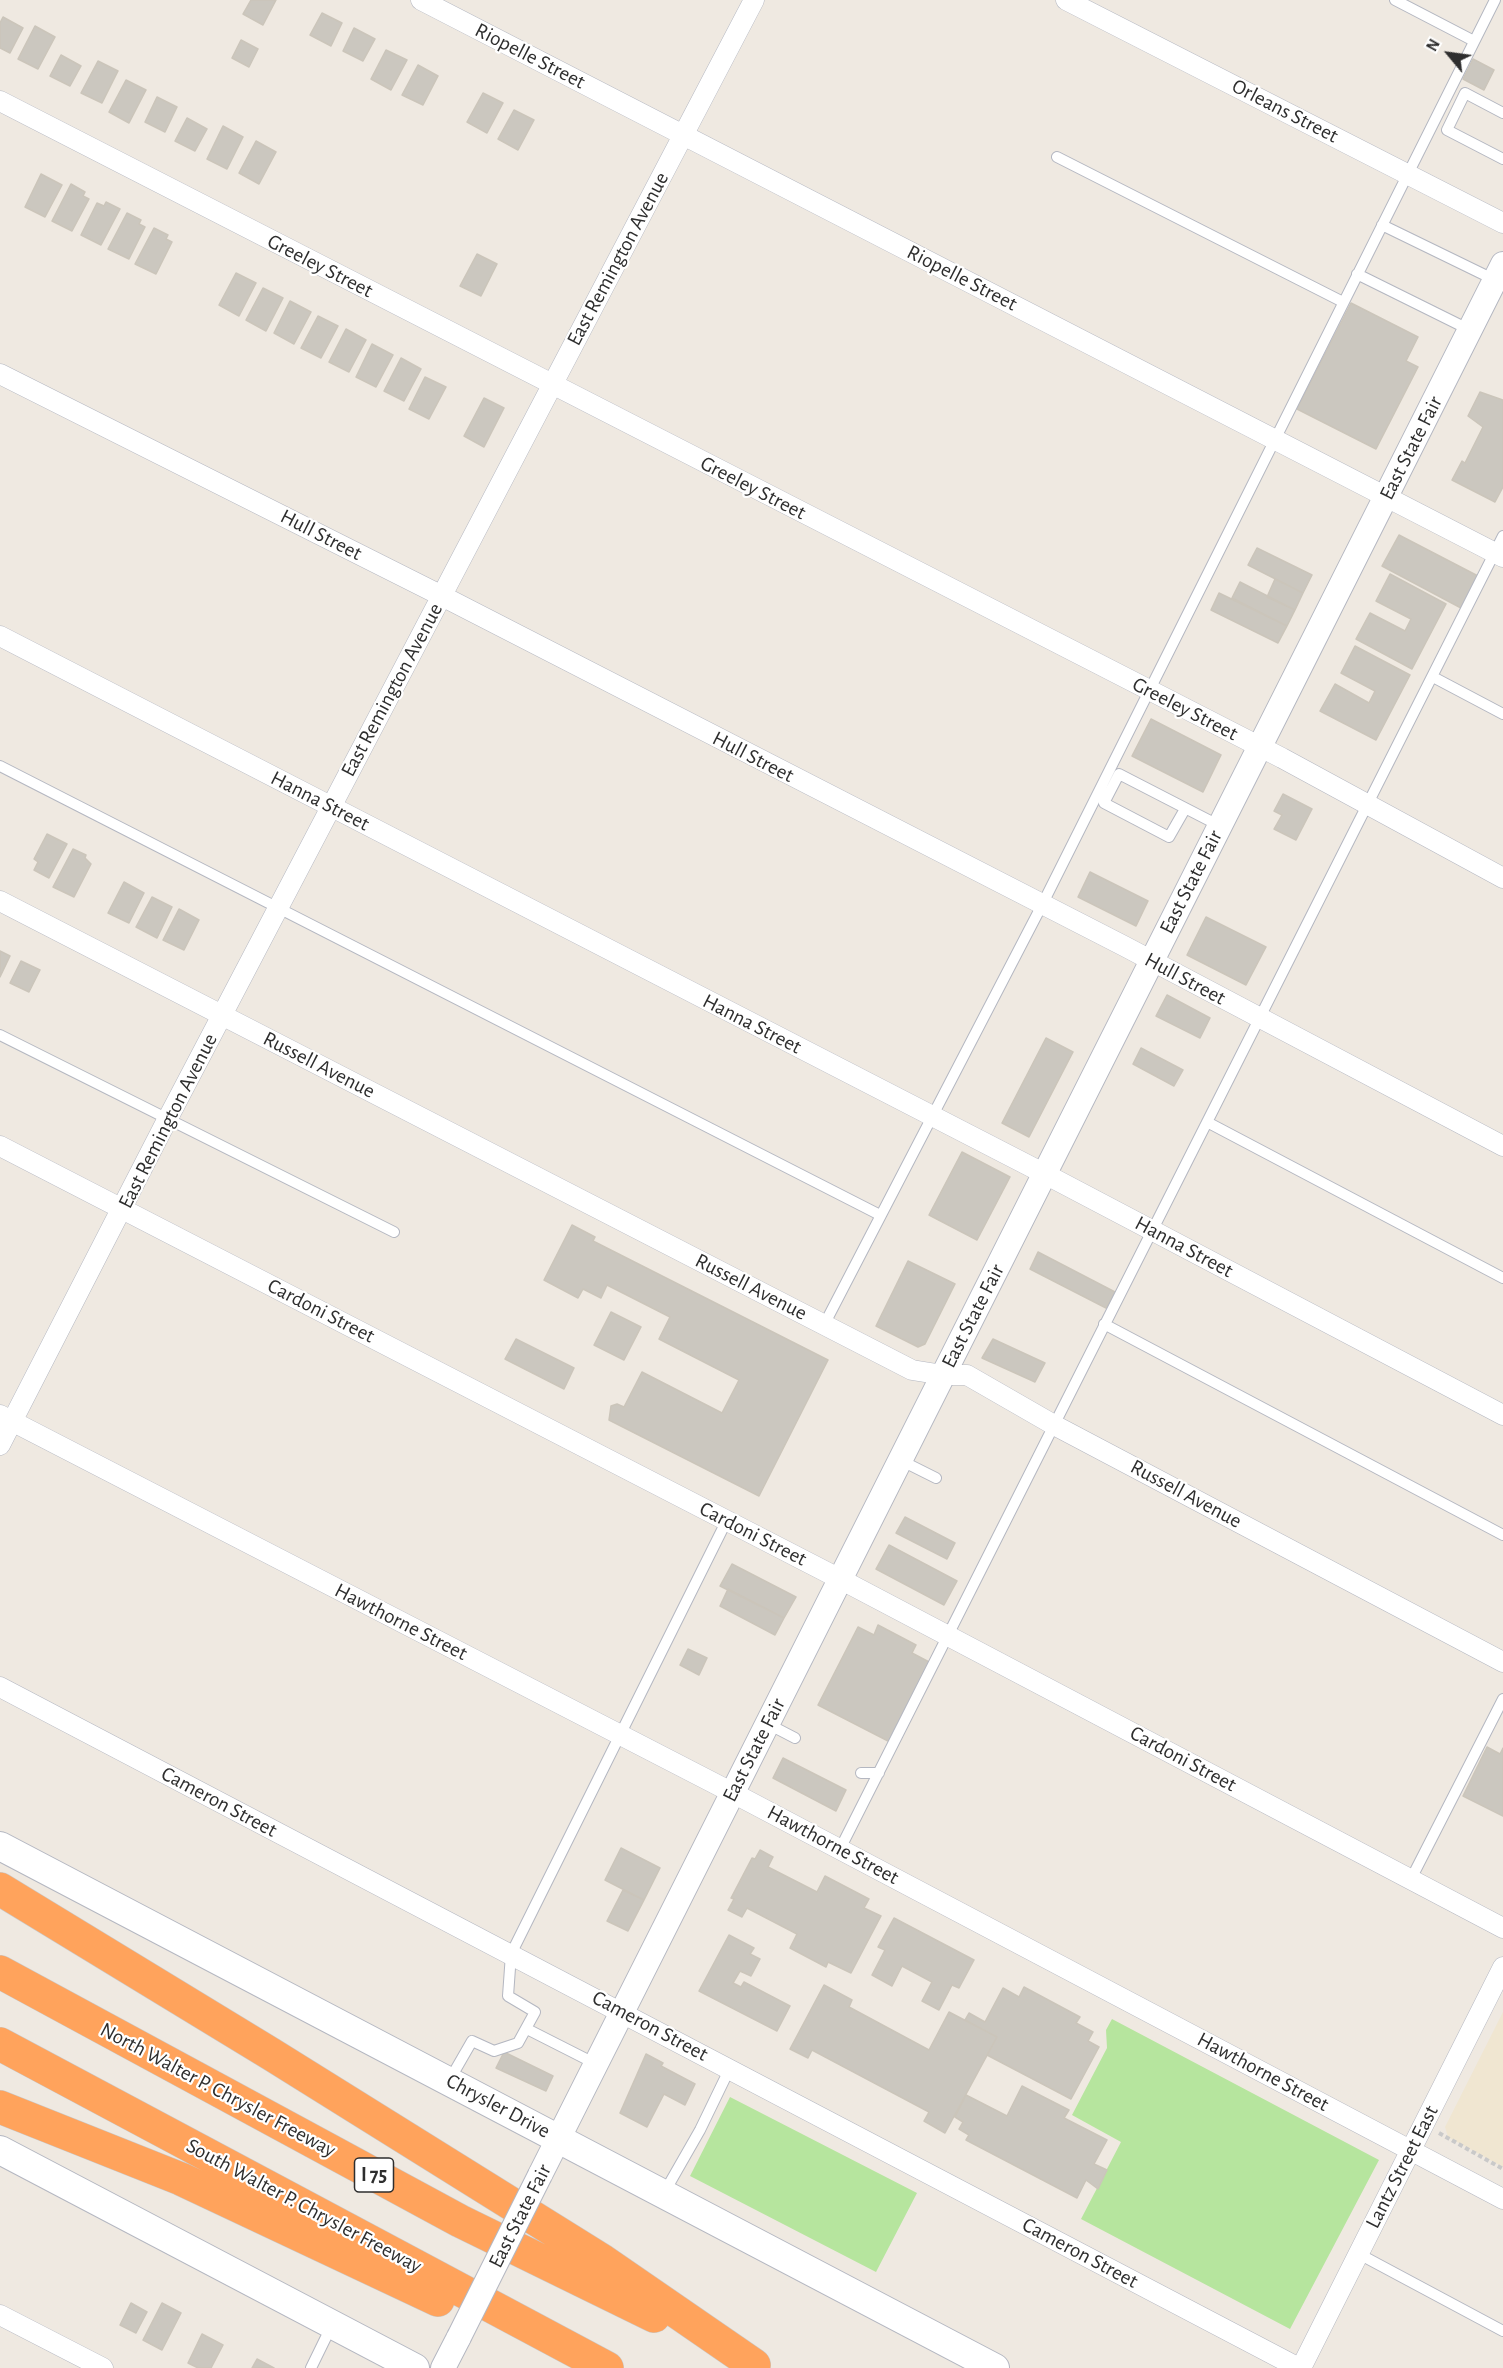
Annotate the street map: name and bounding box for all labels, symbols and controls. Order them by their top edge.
street label: Riopelle Street [471,17,589,95]
north arrow [1419,24,1479,84]
text: N [1424,37,1443,54]
street label: Orleans Street [1228,73,1342,149]
street label: East Remington Avenue [562,168,674,350]
street label: Greeley Street [263,229,377,303]
street label: Riopelle Street [903,239,1021,317]
street label: East State Fair [1374,392,1448,504]
street label: Greeley Street [696,451,810,525]
street label: Hull Street [276,504,366,566]
street label: East Remington Avenue [336,599,448,781]
street label: Greeley Street [1128,672,1242,746]
street label: Hull Street [708,726,798,788]
street label: Hanna Street [266,765,374,837]
street label: East State Fair [1154,826,1228,938]
street label: Hull Street [1140,947,1230,1011]
street label: Hanna Street [698,988,806,1060]
street label: Russell Avenue [259,1026,379,1104]
street label: East Remington Avenue [113,1029,223,1213]
street label: Hanna Street [1131,1211,1237,1283]
street label: Russell Avenue [691,1248,811,1326]
street label: East State Fair [936,1260,1010,1372]
street label: Cardoni Street [263,1273,379,1349]
street label: Russell Avenue [1126,1454,1246,1534]
street label: Cardoni Street [695,1496,811,1572]
street label: Hawthorne Street [330,1578,472,1666]
street label: East State Fair [717,1694,791,1806]
street label: Cardoni Street [1125,1720,1241,1798]
street label: Cameron Street [157,1761,281,1843]
street label: Hawthorne Street [763,1800,903,1890]
street label: Cameron Street [588,1985,712,2067]
street label: North Walter P. Chrysler Freeway [96,2017,340,2163]
street label: Hawthorne Street [1193,2027,1333,2117]
street label: Chrysler Drive [442,2068,554,2144]
street label: Lantz Street East [1360,2101,1444,2233]
street label: South Walter P. Chrysler Freeway [182,2133,426,2279]
road number: I 75 [354,2158,394,2192]
street label: East State Fair [483,2160,557,2272]
street label: Cameron Street [1018,2212,1142,2294]

